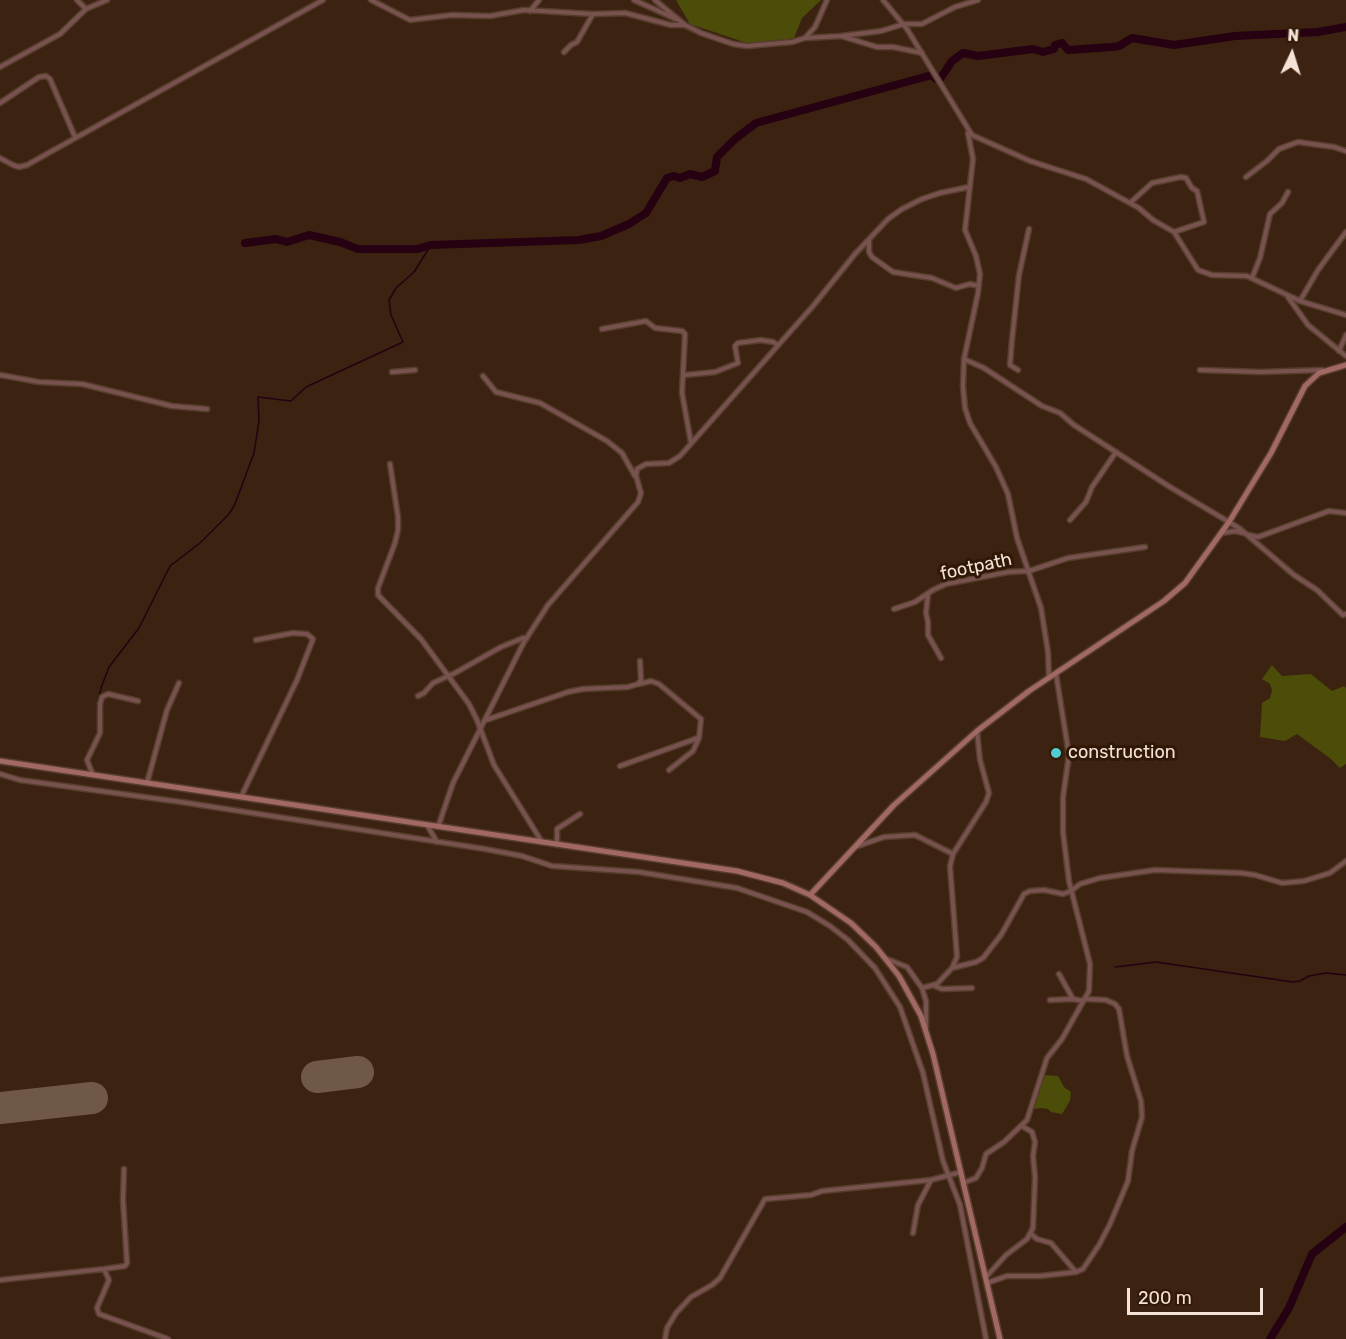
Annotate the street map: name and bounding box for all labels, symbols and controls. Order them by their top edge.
north arrow [1262,24,1322,84]
text: N [1287,26,1300,45]
street label: footpath [938,549,1014,585]
place label: construction [1068,742,1176,764]
marker: construction [1049,746,1063,760]
scale bar [1130,1276,1266,1314]
text: 200 m [1138,1287,1192,1309]

